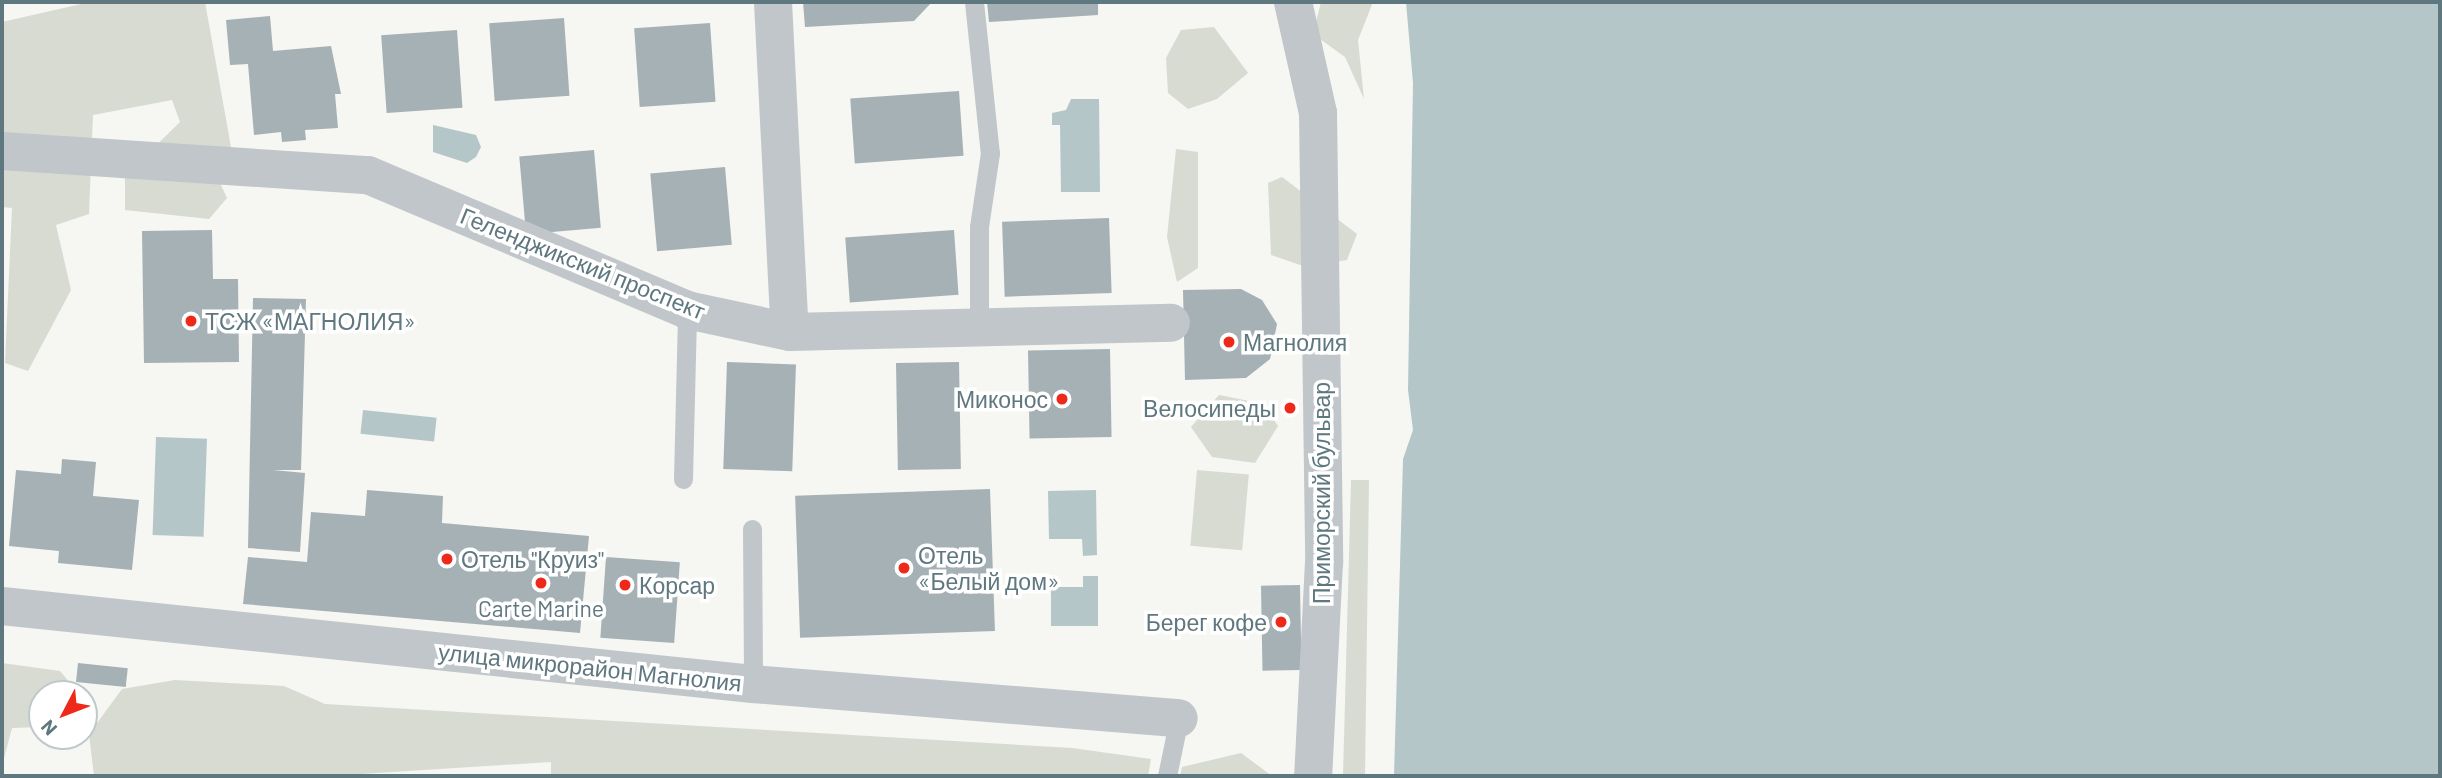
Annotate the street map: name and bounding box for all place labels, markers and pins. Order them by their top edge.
place label: ТСЖ «МАГНОЛИЯ» [205,307,416,335]
marker: ТСЖ «МАГНОЛИЯ» [183,313,199,329]
place label: Магнолия [1243,328,1347,356]
marker: Магнолия [1221,334,1237,350]
place label: Миконос [956,385,1048,413]
marker: Миконос [1054,391,1070,407]
place label: Велосипеды [1143,394,1276,422]
marker: Велосипеды [1282,400,1298,416]
place label: Отель «Белый дом» [918,541,1059,595]
place label: Отель "Круиз" [461,545,604,573]
marker: Отель "Круиз" [439,551,455,567]
marker: Отель «Белый дом» [896,560,912,576]
place label: Корсар [639,571,715,599]
marker: Carte Marine [533,575,549,591]
marker: Корсар [617,577,633,593]
place label: Carte Marine [478,594,604,622]
place label: Берег кофе [1146,608,1267,636]
marker: Берег кофе [1273,614,1289,630]

